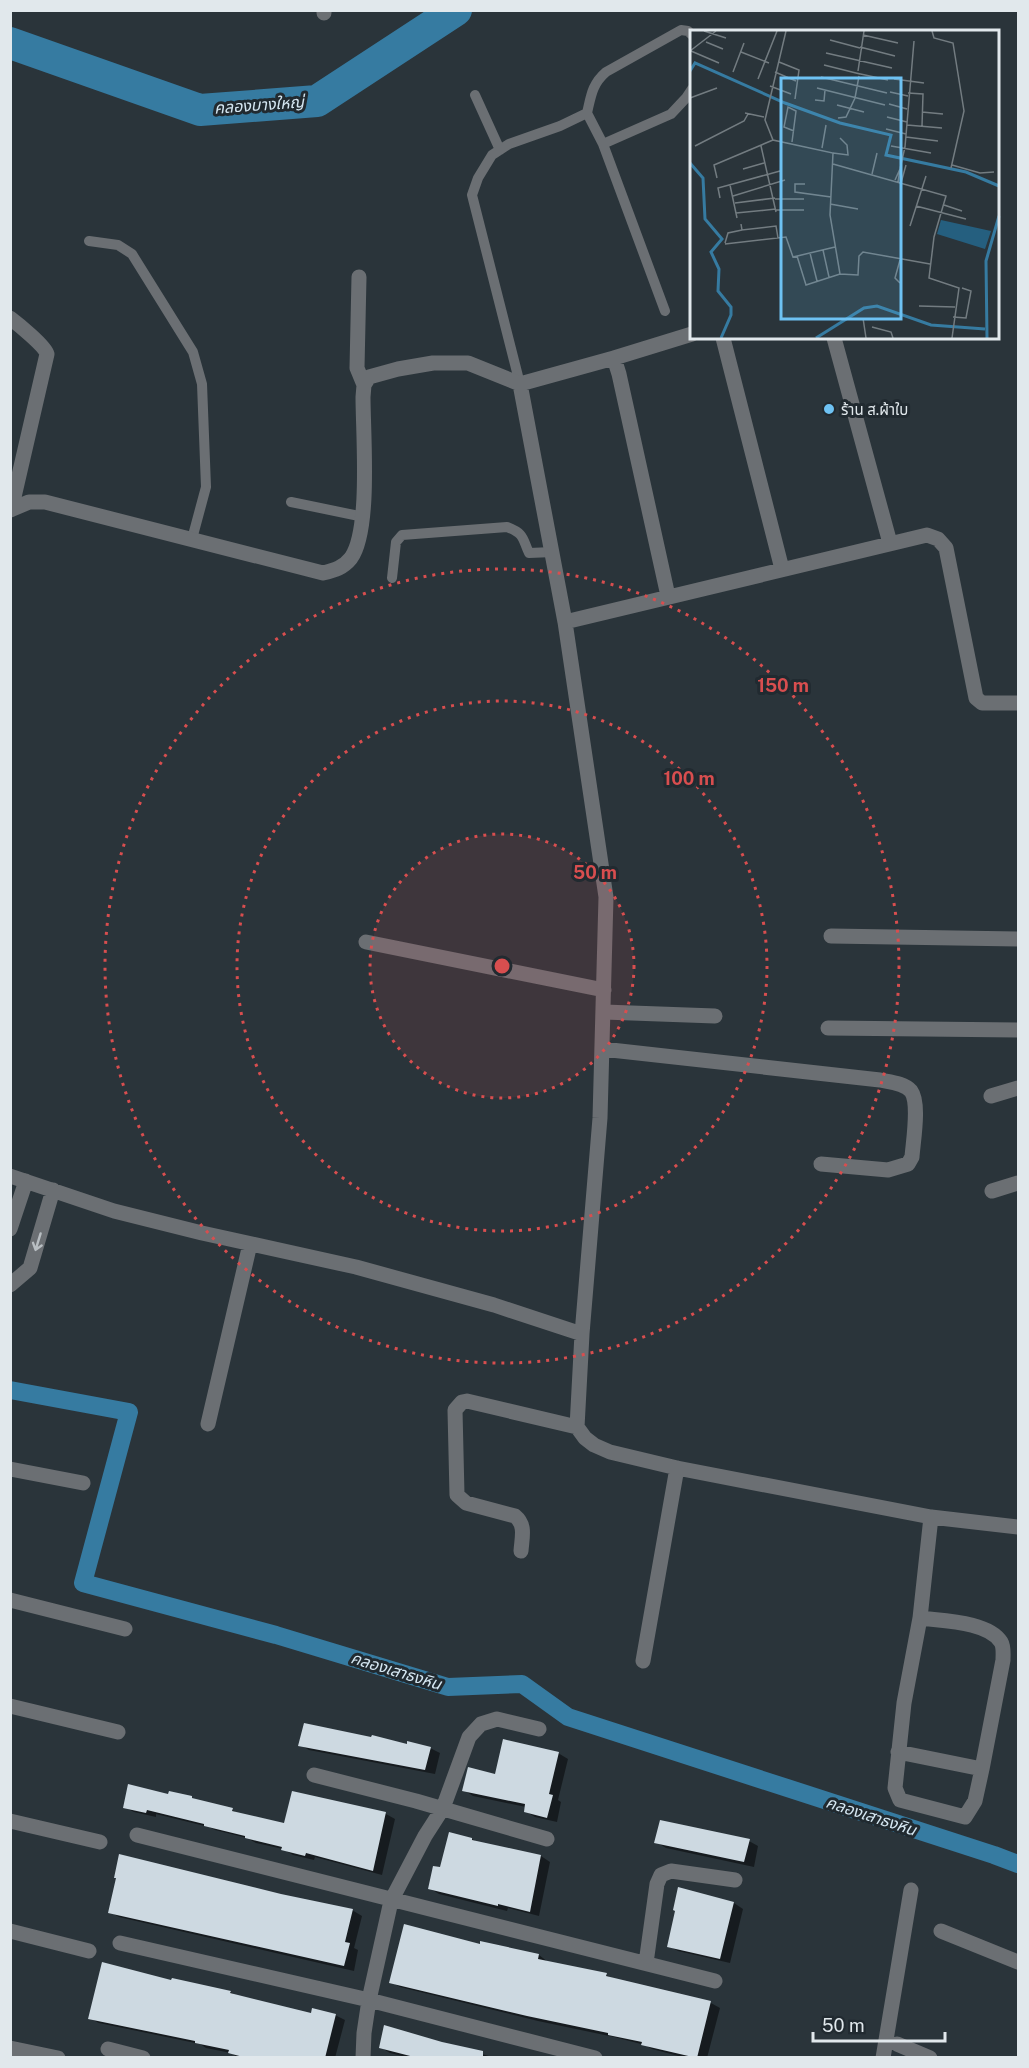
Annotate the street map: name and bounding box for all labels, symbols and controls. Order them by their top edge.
inset map [690,30,999,339]
water label: คลองบางใหญ่ [213,92,307,118]
place label: ร้าน ส.ผ้าใบ [841,401,908,418]
marker: ร้าน ส.ผ้าใบ [822,402,836,416]
text: 150 m [757,675,809,696]
text: 100 m [663,768,715,789]
text: 50 m [573,862,617,883]
centre of rings [492,956,512,976]
one-way arrow [32,1232,43,1251]
water label: คลองเสาธงหิน [349,1648,445,1694]
water label: คลองเสาธงหิน [824,1793,919,1840]
scale bar [813,2005,945,2043]
text: 50 m [822,2015,865,2036]

